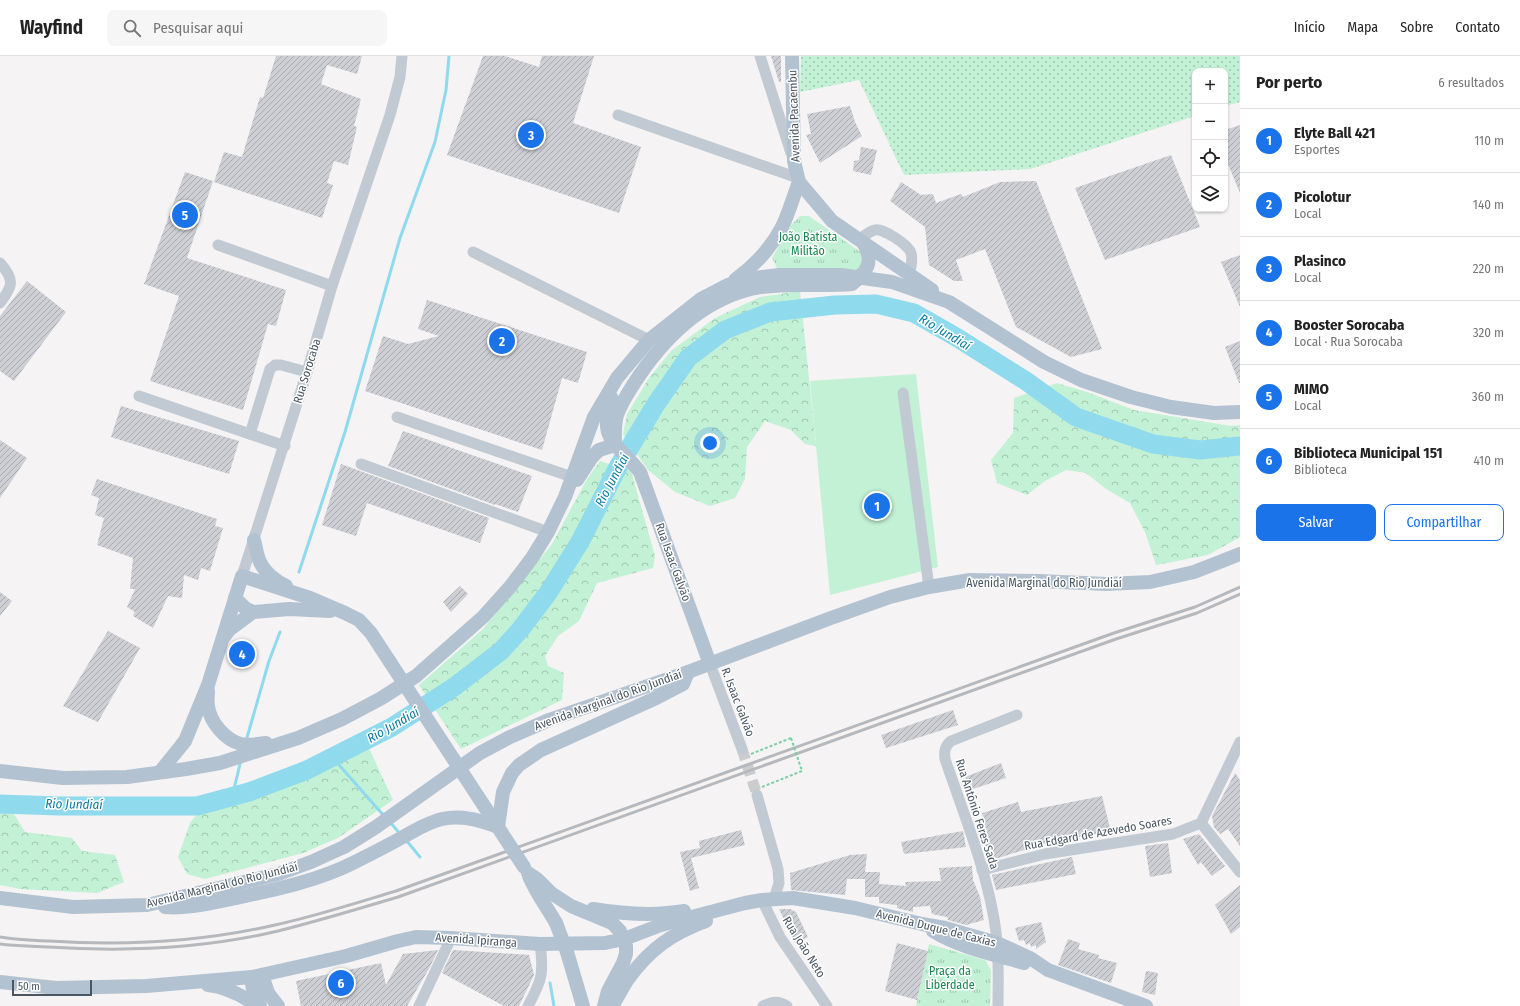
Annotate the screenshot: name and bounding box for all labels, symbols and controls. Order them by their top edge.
search box [107,10,387,46]
text: Wayfind [20,16,83,39]
icon: search [121,17,143,39]
text: Pesquisar aqui [153,19,243,37]
text: Início [1294,19,1325,36]
text: Mapa [1347,19,1378,36]
text: Sobre [1400,19,1433,36]
text: Contato [1455,19,1500,36]
map controls [1192,68,1228,212]
button: + [1192,68,1228,104]
street label: Avenida Pacaembu [785,70,803,162]
text: Por perto [1256,72,1322,93]
text: 6 resultados [1438,75,1504,90]
button: − [1192,104,1228,140]
pin: 3 [518,120,544,150]
text: Elyte Ball 421 [1294,124,1375,142]
text: 1 [1266,133,1272,148]
text: 110 m [1474,133,1504,148]
button: locate [1192,140,1228,176]
text: Esportes [1294,142,1340,157]
button: layers [1192,176,1228,212]
text: Picolotur [1294,188,1351,206]
text: 2 [1266,197,1272,212]
text: 140 m [1473,197,1504,212]
pin: 5 [172,200,198,230]
text: Local [1294,206,1321,221]
park label: João Batista Militão [779,230,837,258]
text: Plasinco [1294,252,1346,270]
text: 3 [1266,261,1272,276]
text: 220 m [1473,261,1504,276]
text: Local [1294,270,1321,285]
water label: Rio Jundiaí [917,311,974,354]
text: Booster Sorocaba [1294,316,1404,334]
text: 4 [1266,325,1272,340]
text: 320 m [1473,325,1504,340]
pin: 2 [489,326,515,356]
text: Local · Rua Sorocaba [1294,334,1403,349]
street label: Rua Sorocaba [291,337,324,405]
text: MIMO [1294,380,1329,398]
text: 5 [1266,389,1272,404]
text: 360 m [1472,389,1504,404]
text: Local [1294,398,1321,413]
your location [700,433,720,453]
text: Biblioteca Municipal 151 [1294,444,1443,462]
water label: Rio Jundiaí [592,450,632,509]
text: 6 [1266,453,1272,468]
text: 410 m [1474,453,1504,468]
text: Biblioteca [1294,462,1347,477]
pin: 1 [864,491,890,521]
button: Salvar [1256,504,1376,541]
button: Compartilhar [1384,504,1504,541]
street label: Rua Isaac Galvão [652,521,694,603]
street label: Avenida Marginal do Rio Jundiaí [966,576,1122,590]
pin: 4 [229,639,255,669]
street label: R. Isaac Galvão [718,666,758,738]
street label: Avenida Marginal do Rio Jundiaí [532,667,684,733]
water label: Rio Jundiaí [364,704,422,746]
street label: Rua Antônio Feres Sada [953,757,1002,871]
water label: Rio Jundiaí [45,796,104,812]
street label: Rua Edgard de Azevedo Soares [1023,813,1173,853]
street label: Avenida Marginal do Rio Jundiaí [145,859,299,911]
street label: Avenida Duque de Caxias [875,906,997,950]
street label: Rua João Neto [780,914,828,980]
street label: Avenida Ipiranga [435,930,517,950]
park label: Praça da Liberdade [925,964,975,992]
pin: 6 [328,968,354,998]
scale bar [12,978,92,997]
text: 50 m [18,980,40,993]

